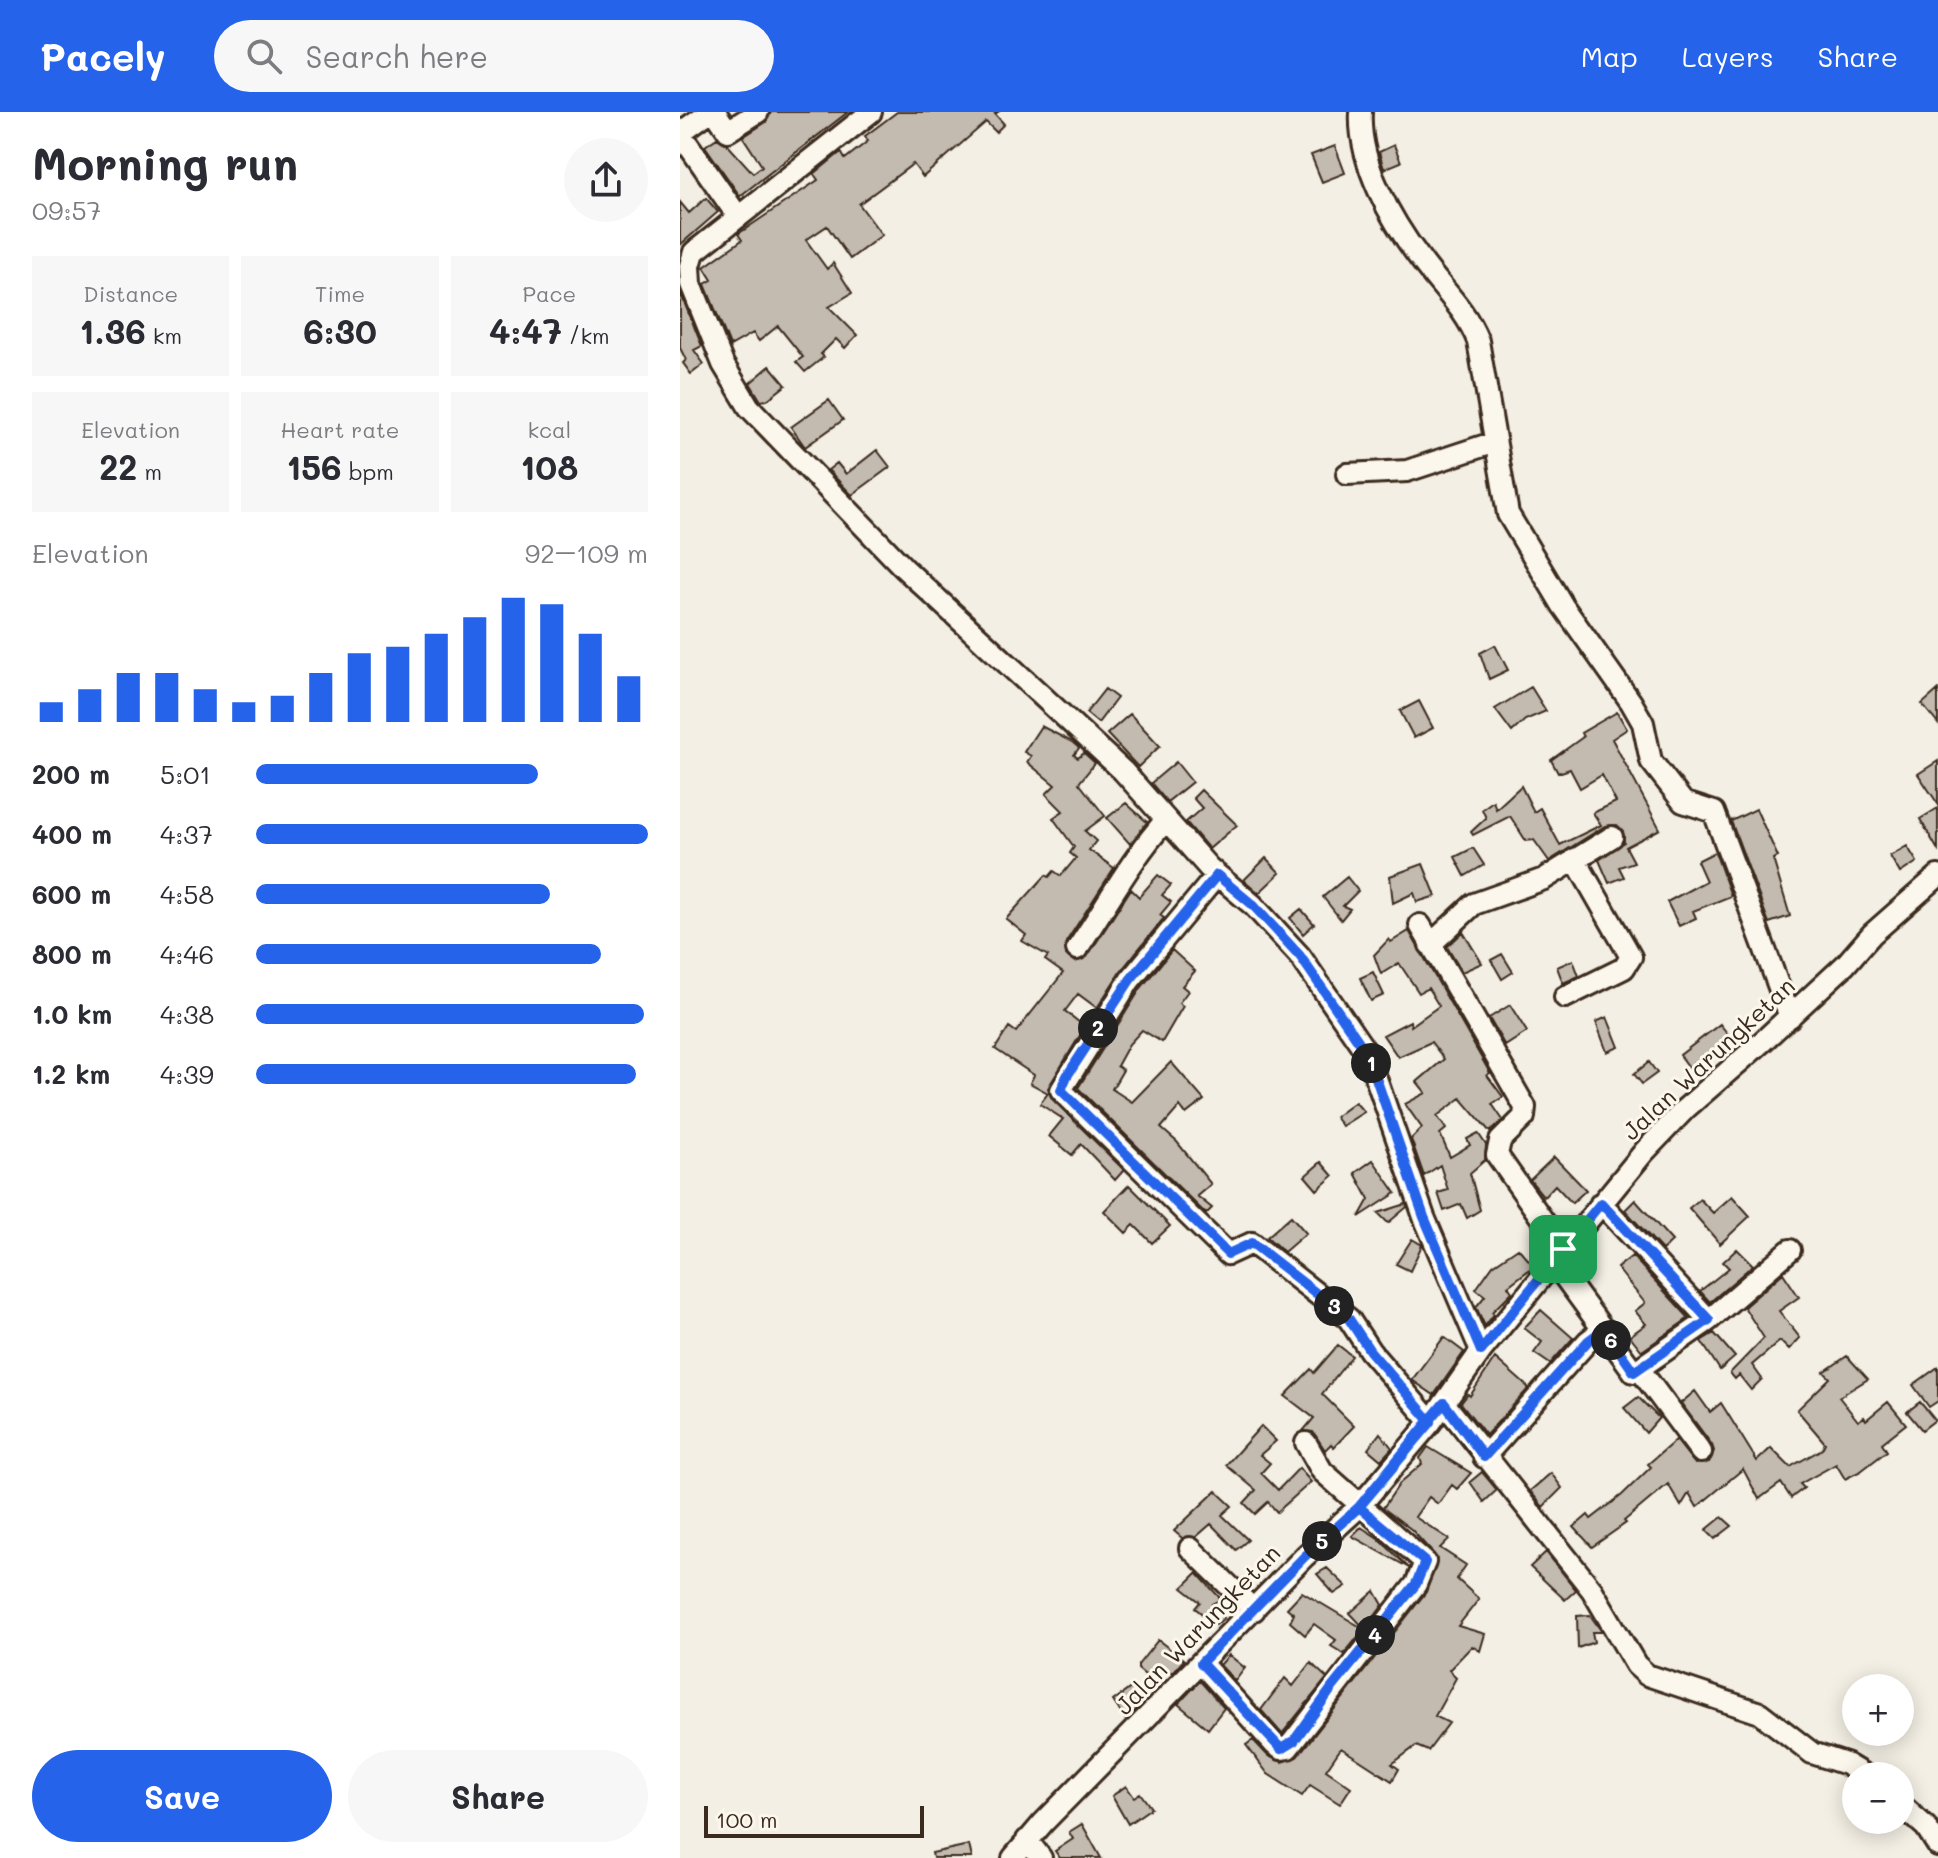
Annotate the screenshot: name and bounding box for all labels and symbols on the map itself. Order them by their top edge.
street label: Jalan Warungketan [1615,970,1801,1146]
pin: 2 [1078,1008,1118,1048]
pin: 1 [1351,1043,1391,1083]
pin [1529,1215,1597,1283]
pin: 3 [1314,1286,1354,1326]
pin: 6 [1591,1320,1631,1360]
pin: 5 [1302,1521,1342,1561]
street label: Jalan Warungketan [1108,1537,1286,1721]
pin: 4 [1355,1615,1395,1655]
scale bar [704,1802,924,1838]

